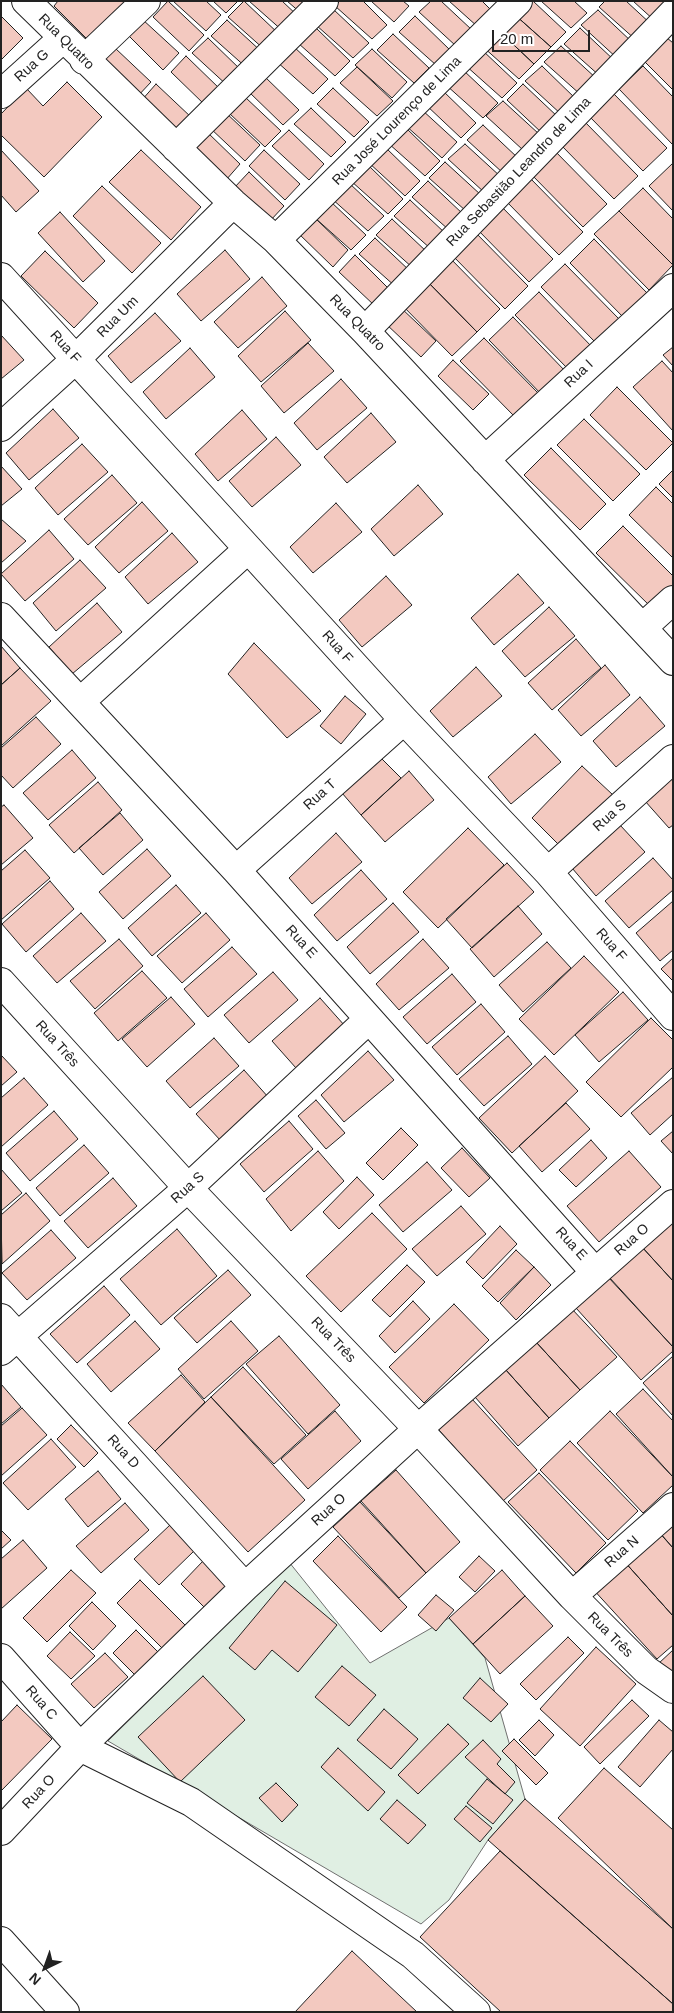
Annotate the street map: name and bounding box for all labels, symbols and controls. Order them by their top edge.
street label: Rua Quatro [34,10,98,74]
scale bar [494,20,592,52]
text: 20 m [500,30,533,47]
street label: Rua G [11,46,53,86]
street label: Rua José Lourenço de Lima [329,53,465,189]
street label: Rua Sebastião Leandro de Lima [443,94,595,250]
street label: Rua Quatro [326,291,388,355]
street label: Rua Um [94,293,142,341]
street label: Rua F [46,327,84,367]
street label: Rua I [561,356,597,392]
street label: Rua F [318,627,356,667]
street label: Rua T [300,776,340,814]
street label: Rua S [590,797,630,835]
street label: Rua E [282,922,320,962]
street label: Rua F [592,925,630,965]
street label: Rua Três [32,1017,82,1071]
street label: Rua S [168,1169,208,1207]
street label: Rua O [611,1220,653,1260]
street label: Rua E [552,1224,590,1264]
street label: Rua Três [307,1314,359,1366]
street label: Rua D [103,1432,143,1472]
street label: Rua O [308,1490,350,1530]
street label: Rua N [602,1533,642,1571]
street label: Rua Três [584,1609,636,1661]
street label: Rua C [22,1683,60,1723]
street label: Rua O [19,1771,59,1813]
north arrow [20,1943,70,1993]
text: N [26,1970,44,1988]

